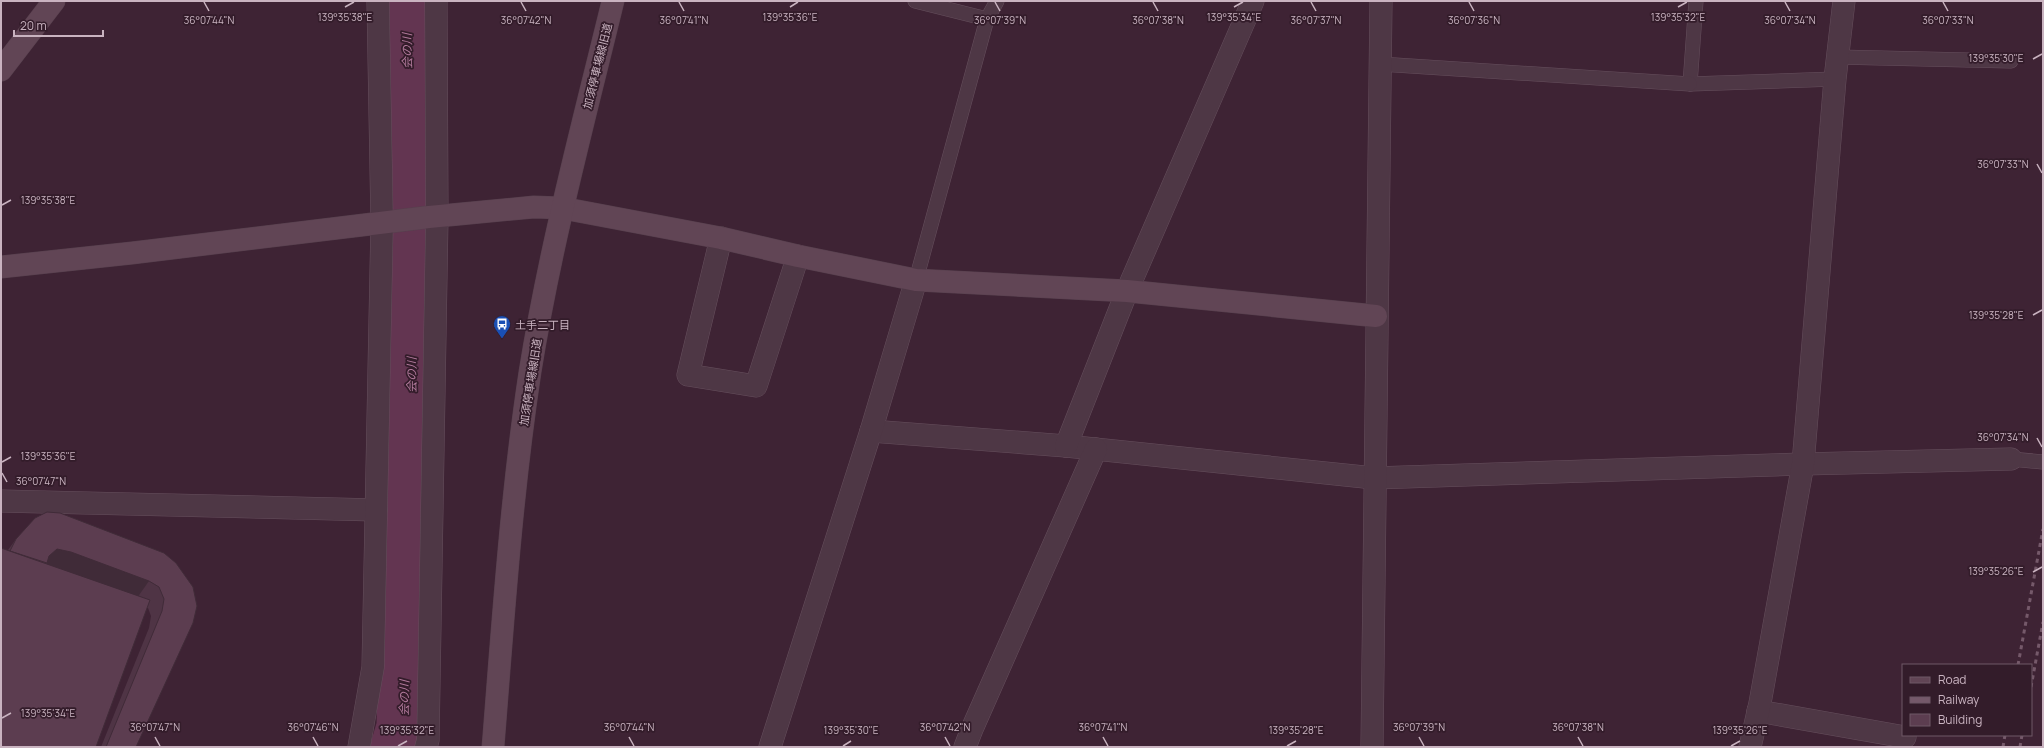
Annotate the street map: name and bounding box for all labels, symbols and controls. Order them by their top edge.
text: 139°35'38"E [318,10,373,24]
text: 139°35'36"E [763,10,818,24]
text: 139°35'34"E [1207,10,1261,24]
text: 139°35'32"E [1651,10,1706,24]
scale bar [14,12,103,38]
text: 36°07'44"N [184,13,234,27]
text: 36°07'42"N [501,13,551,27]
text: 36°07'41"N [660,13,709,27]
text: 36°07'39"N [974,13,1026,27]
text: 36°07'38"N [1132,13,1184,27]
text: 36°07'37"N [1291,13,1342,27]
text: 36°07'36"N [1448,13,1500,27]
text: 36°07'34"N [1764,13,1816,27]
text: 36°07'33"N [1922,13,1974,27]
text: 20 m [20,17,47,34]
street label: 加須停車場線旧道 [579,21,615,111]
water label: 会の川 [398,31,416,69]
text: 139°35'30"E [1969,51,2024,65]
text: 36°07'33"N [1977,157,2029,171]
text: 139°35'38"E [21,193,76,207]
text: 139°35'28"E [1969,308,2024,322]
bus stop icon: 土手二丁目 [492,314,512,339]
place label: 土手二丁目 [515,317,570,332]
street label: 加須停車場線旧道 [516,337,544,427]
water label: 会の川 [403,355,420,393]
text: 36°07'34"N [1977,430,2029,444]
text: 139°35'36"E [21,449,76,463]
text: 36°07'47"N [16,474,66,488]
text: 139°35'26"E [1968,564,2024,578]
legend [1902,664,2032,736]
text: Road [1938,671,1966,688]
water label: 会の川 [395,678,413,716]
text: Railway [1938,691,1980,708]
text: 139°35'34"E [21,706,75,720]
text: Building [1938,711,1982,728]
text: 36°07'47"N [130,720,180,734]
text: 36°07'46"N [287,720,339,734]
text: 36°07'44"N [604,720,654,734]
text: 36°07'42"N [920,720,970,734]
text: 36°07'41"N [1079,720,1128,734]
text: 36°07'39"N [1393,720,1445,734]
text: 36°07'38"N [1552,720,1604,734]
text: 139°35'32"E [380,723,435,737]
text: 139°35'30"E [824,723,879,737]
text: 139°35'28"E [1269,723,1324,737]
text: 139°35'26"E [1712,723,1768,737]

